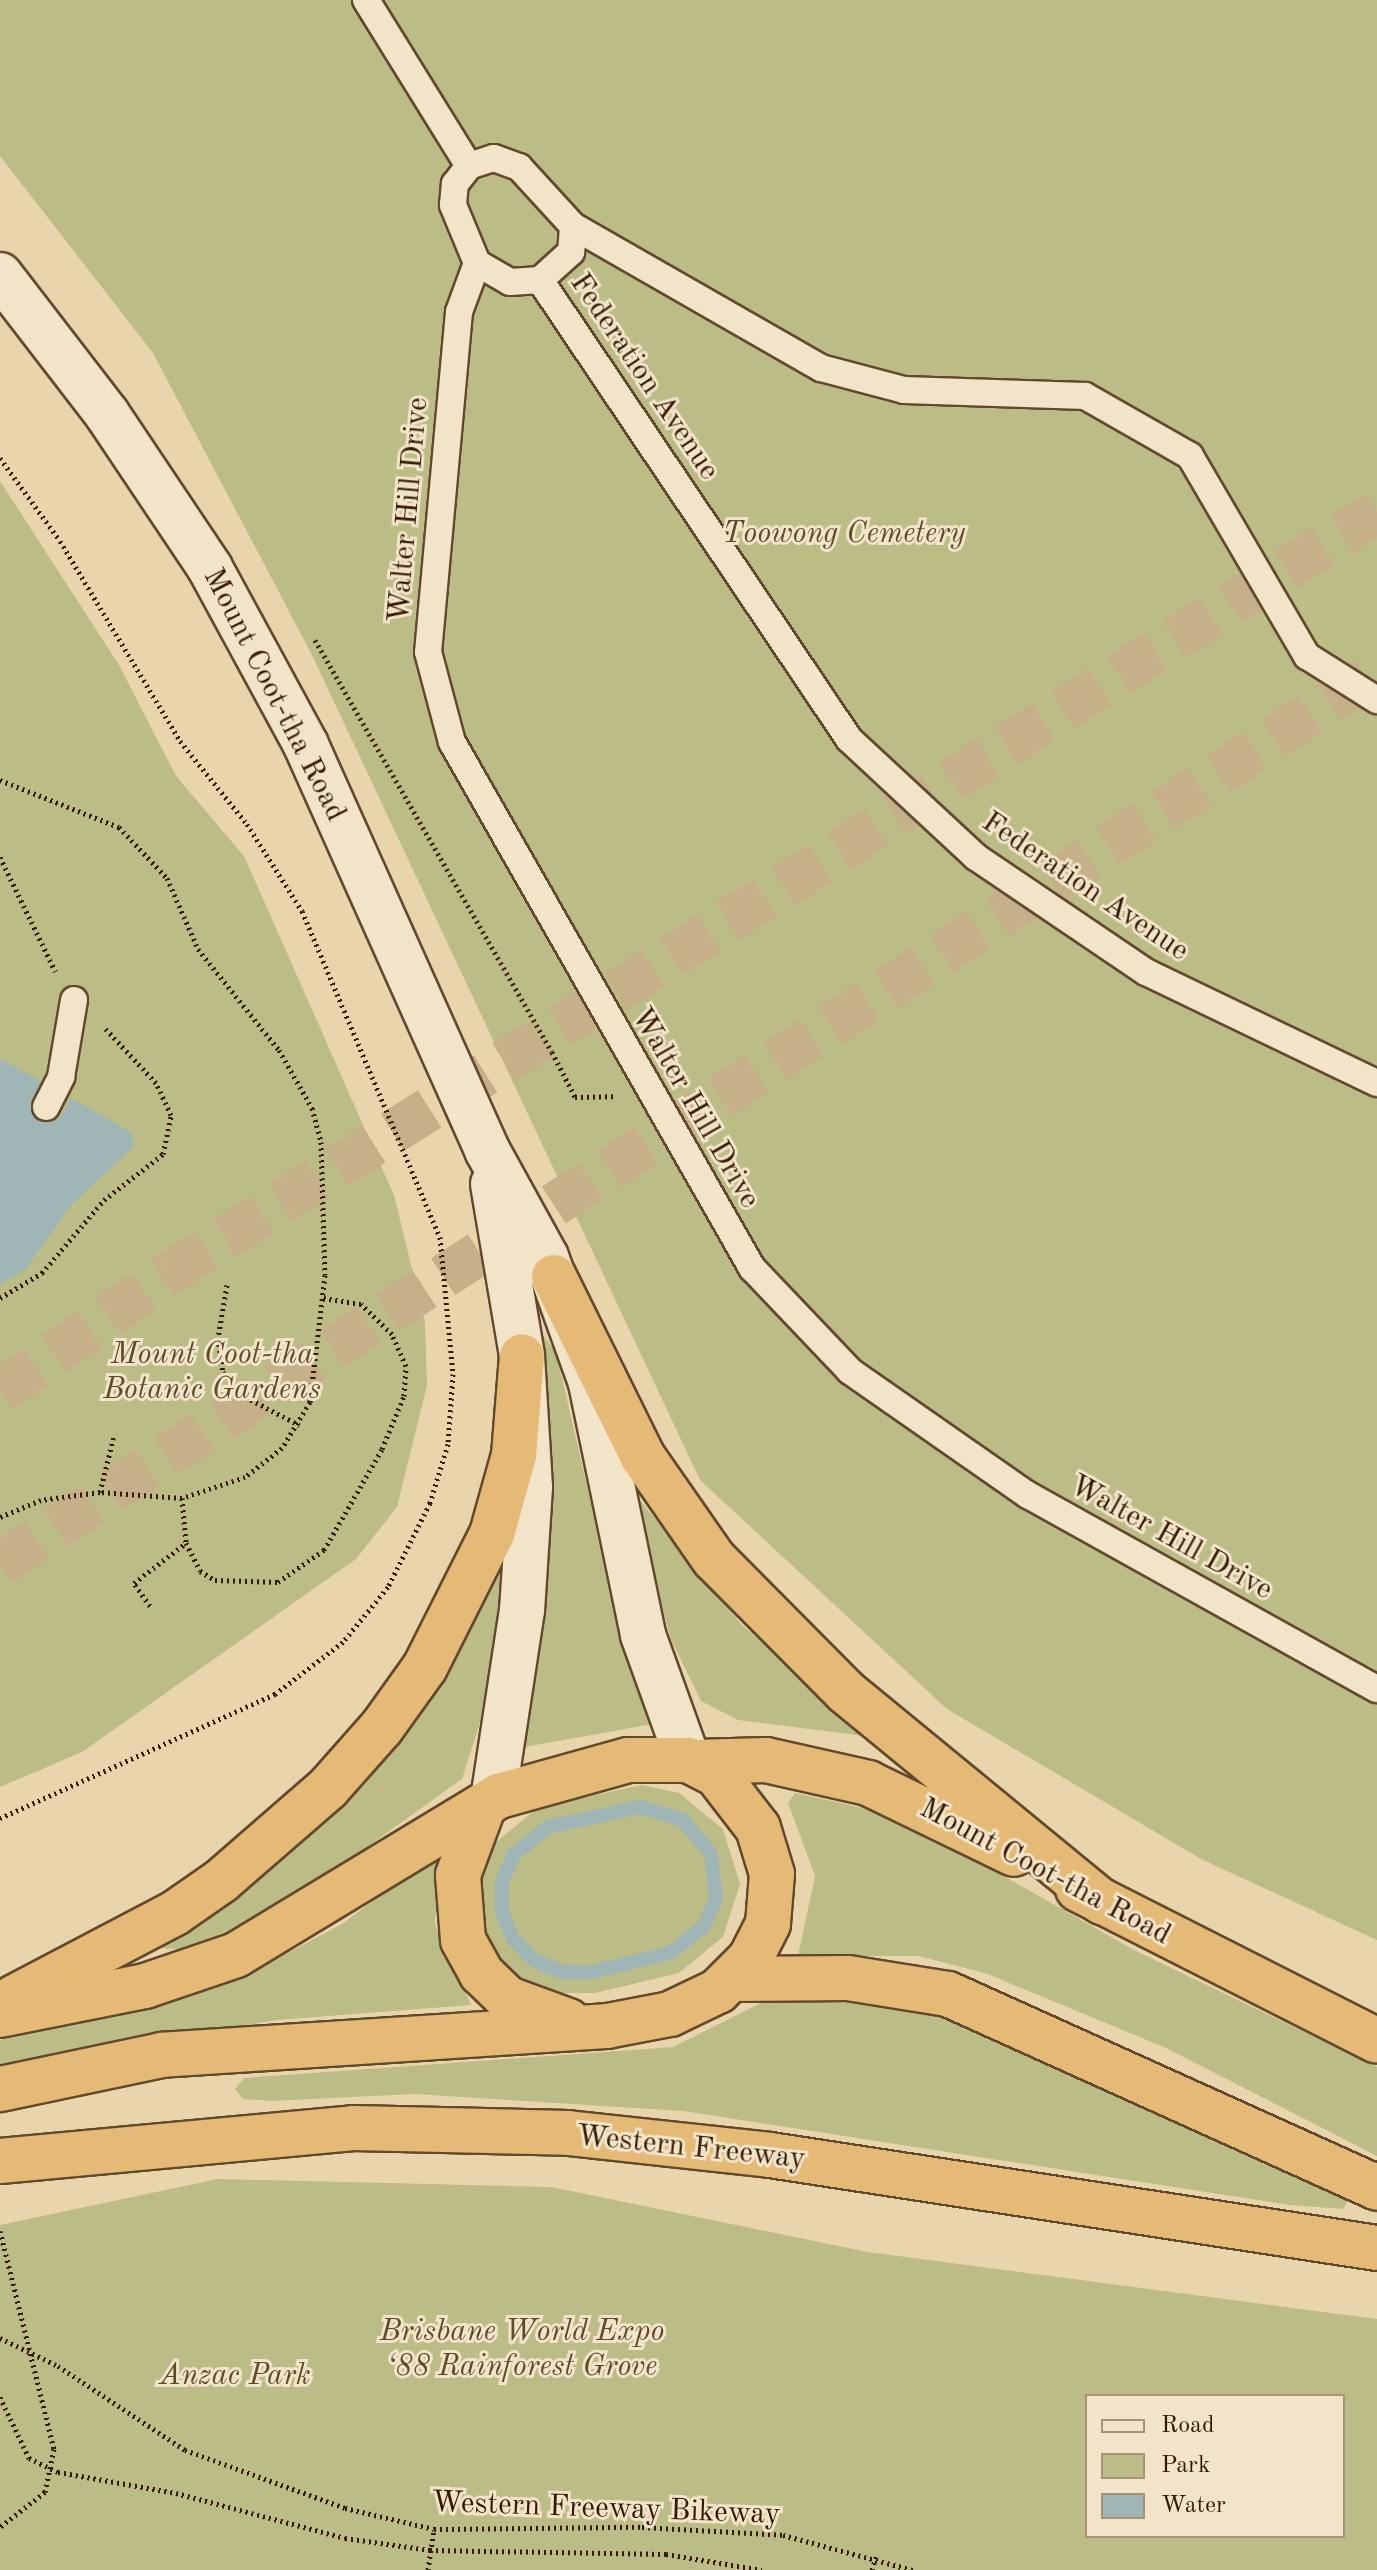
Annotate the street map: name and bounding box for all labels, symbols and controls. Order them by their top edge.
street label: Federation Avenue [561,267,727,487]
street label: Walter Hill Drive [381,396,437,624]
park label: Toowong Cemetery [723,516,965,552]
street label: Mount Coot-tha Road [195,562,353,828]
street label: Federation Avenue [975,804,1195,970]
street label: Walter Hill Drive [623,1001,767,1215]
park label: Mount Coot-tha Botanic Gardens [103,1337,321,1408]
street label: Walter Hill Drive [1063,1467,1279,1609]
street label: Mount Coot-tha Road [913,1791,1177,1953]
street label: Western Freeway [575,2118,807,2178]
park label: Brisbane World Expo ‘88 Rainforest Grove [380,2314,664,2384]
park label: Anzac Park [159,2358,311,2394]
legend [1085,2394,1345,2538]
text: Road [1161,2414,1214,2438]
text: Park [1161,2454,1210,2478]
street label: Western Freeway Bikeway [431,2485,781,2533]
text: Water [1161,2494,1226,2518]

